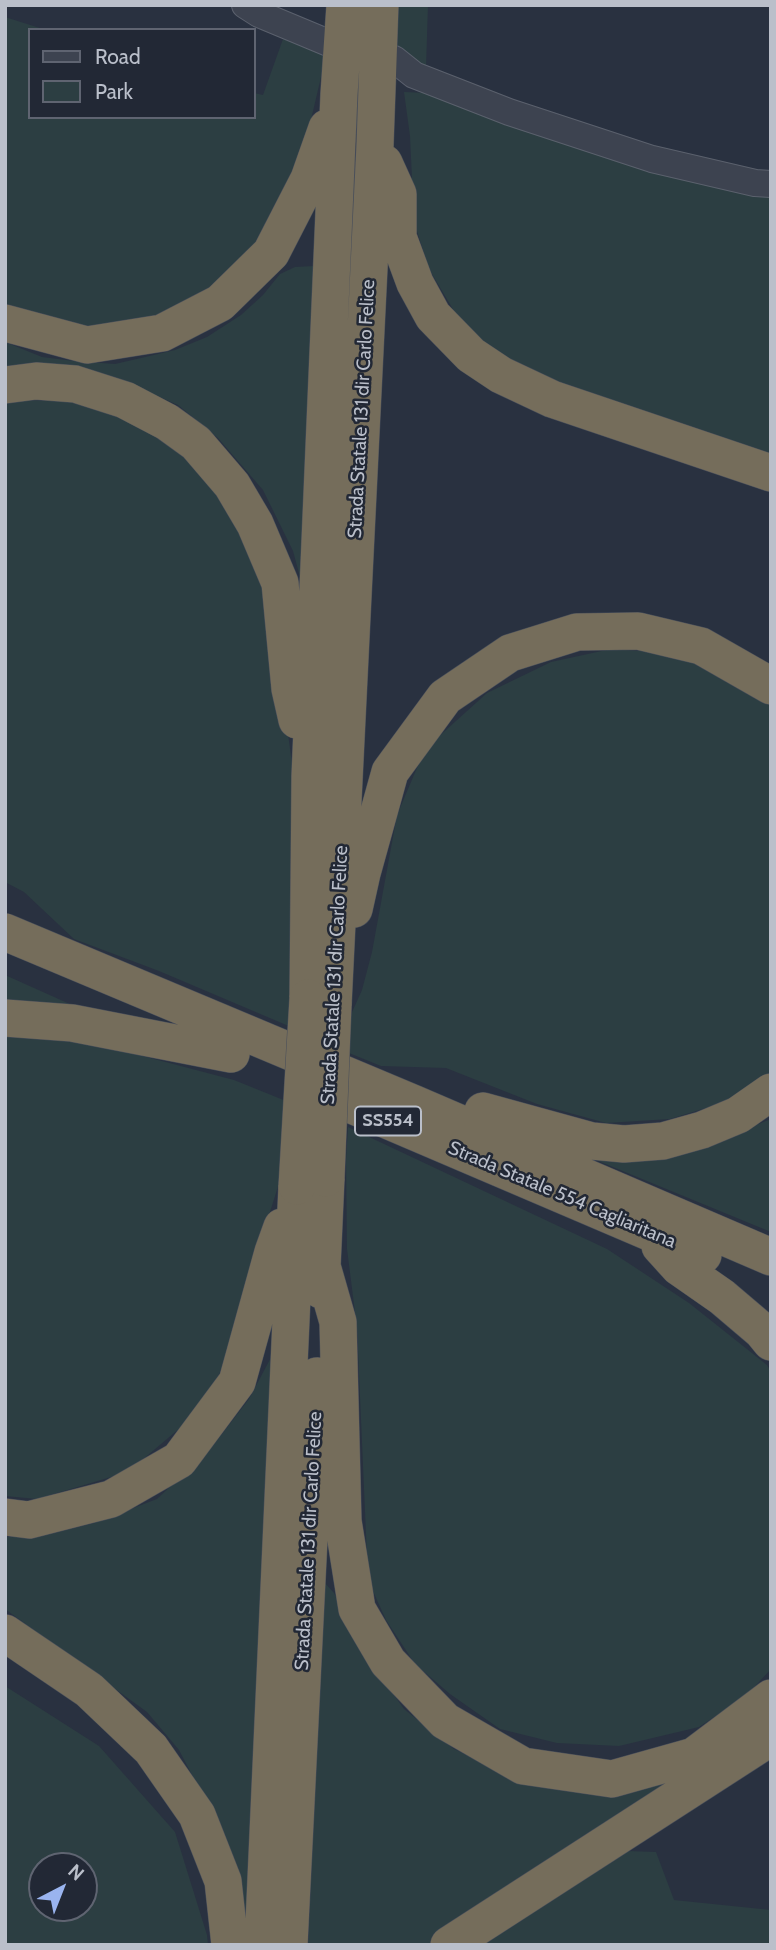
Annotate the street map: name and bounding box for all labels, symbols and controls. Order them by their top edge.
legend [28,28,256,119]
text: Road [95,44,141,69]
text: Park [95,79,133,104]
street label: Strada Statale 131 dir Carlo Felice [344,279,380,539]
street label: Strada Statale 131 dir Carlo Felice [317,845,353,1105]
road number: SS554 [355,1106,421,1136]
street label: Strada Statale 554 Cagliaritana [445,1137,679,1253]
street label: Strada Statale 131 dir Carlo Felice [291,1411,327,1671]
north arrow [28,1852,98,1922]
text: N [63,1859,89,1886]

